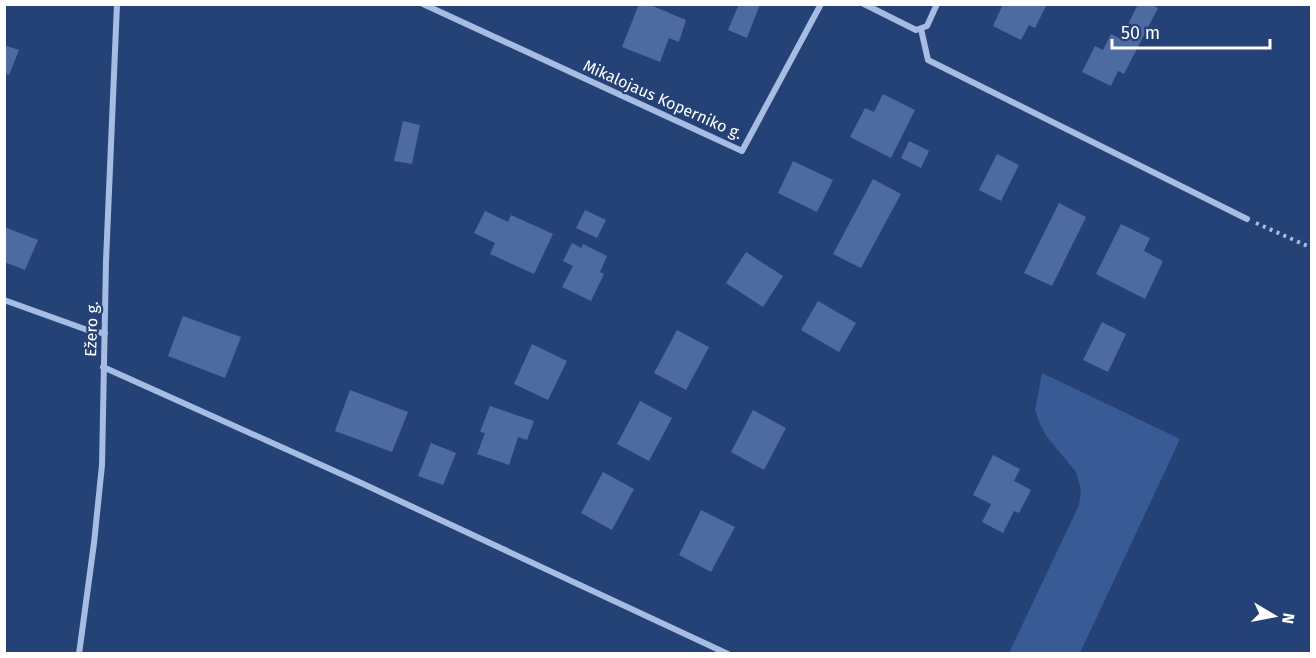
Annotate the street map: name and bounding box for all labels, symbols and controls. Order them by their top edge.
scale bar [1112,12,1270,50]
text: 50 m [1121,22,1160,44]
street label: Mikalojaus Koperniko g. [580,56,745,143]
street label: Ežero g. [81,301,102,357]
north arrow [1244,586,1304,646]
text: N [1278,612,1299,625]

